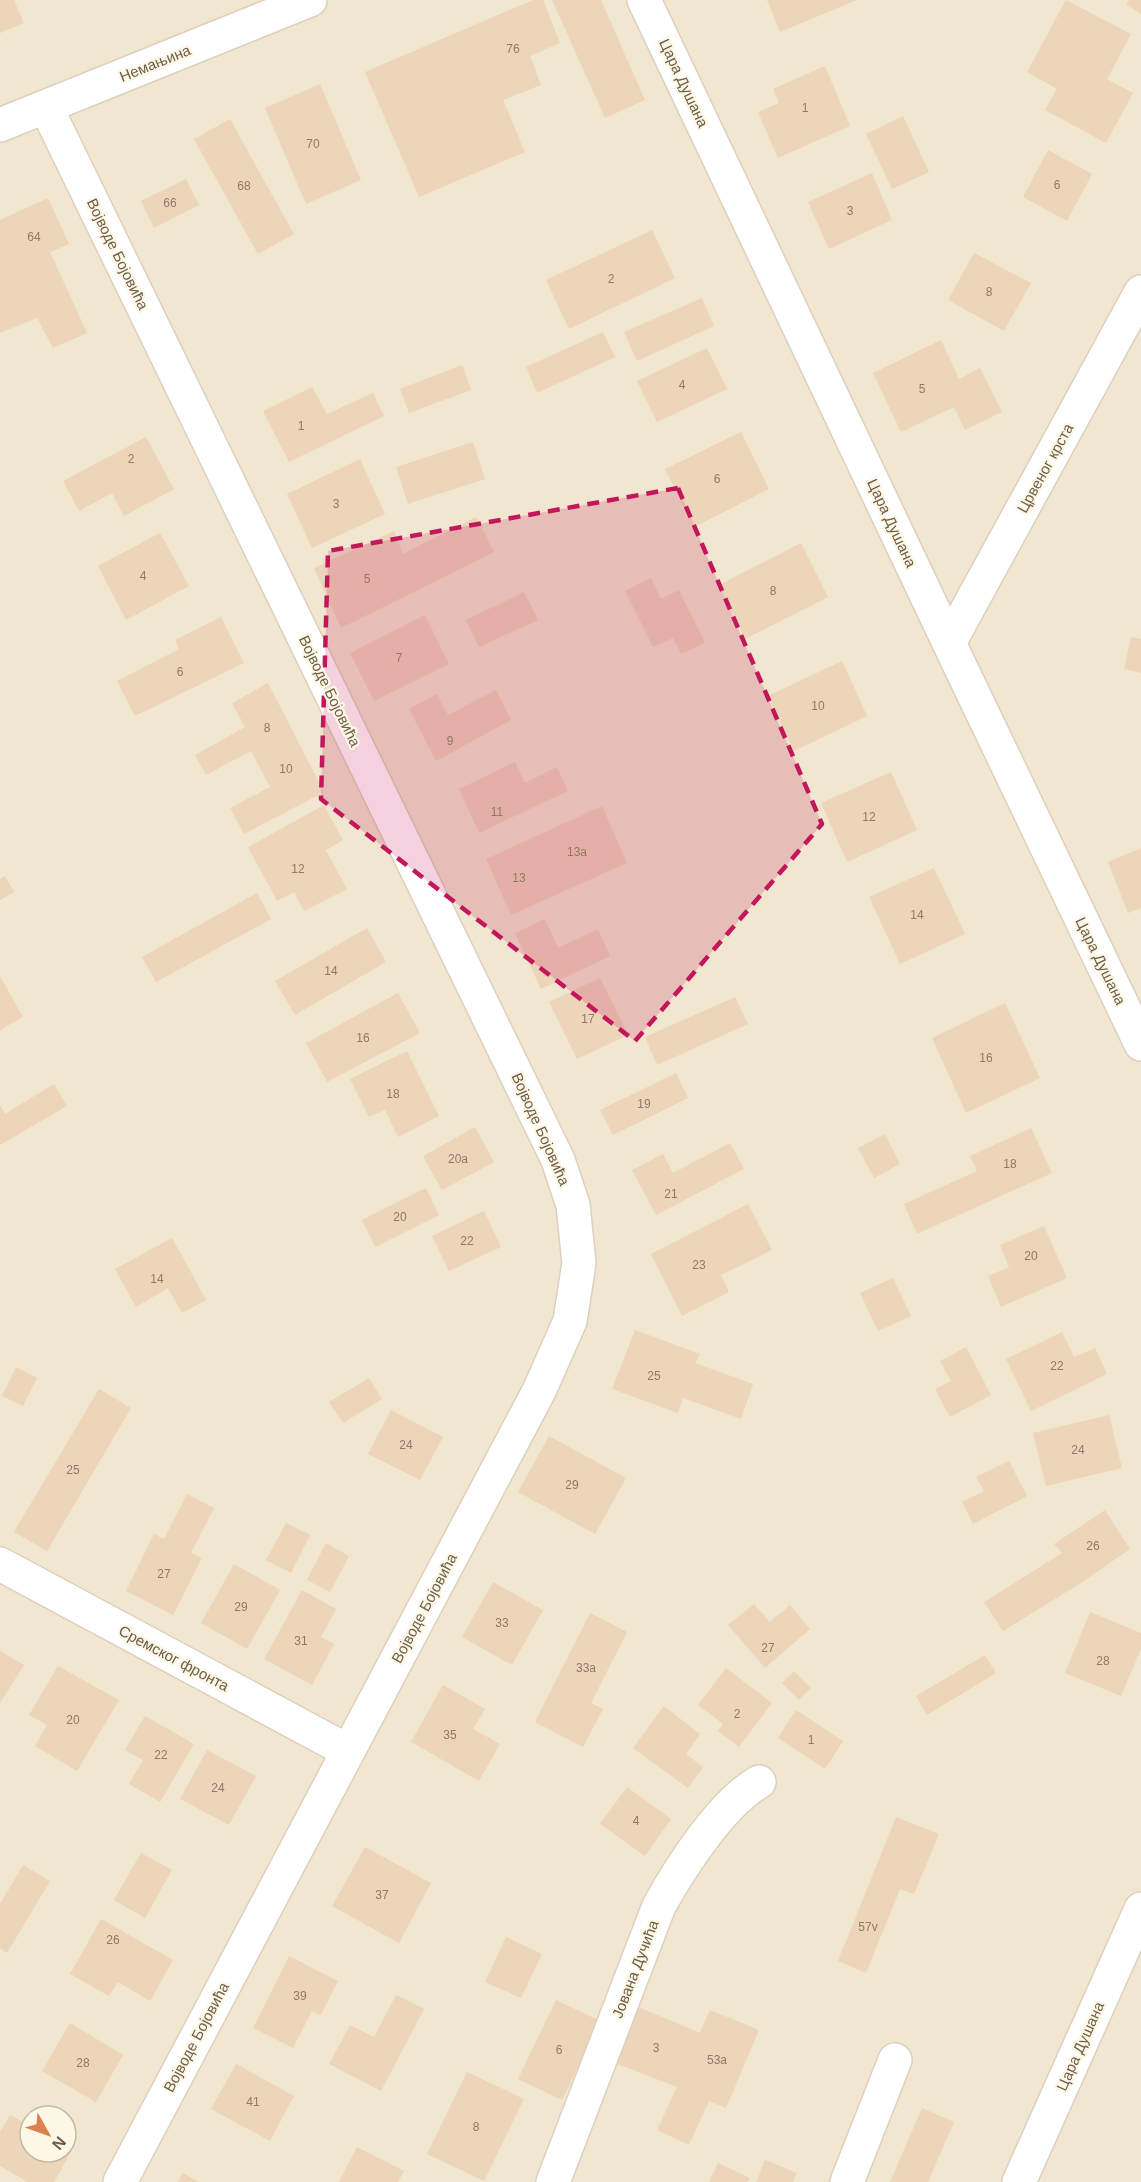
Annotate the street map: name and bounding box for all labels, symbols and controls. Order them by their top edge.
street label: Цара Душана [656,36,712,131]
street label: Немањина [117,41,194,85]
house number: 76 [506,42,520,56]
house number: 1 [802,101,809,115]
house number: 70 [306,137,320,151]
house number: 6 [1054,178,1061,192]
house number: 68 [237,179,251,193]
street label: Војводе Бојовића [84,196,153,313]
house number: 66 [163,196,177,210]
house number: 3 [847,204,854,218]
house number: 64 [27,230,41,244]
house number: 2 [608,272,615,286]
house number: 8 [986,285,993,299]
house number: 4 [679,378,686,392]
house number: 5 [919,382,926,396]
house number: 1 [298,419,305,433]
street label: Црвеног крста [1013,420,1077,516]
house number: 2 [128,452,135,466]
house number: 6 [714,472,721,486]
street label: Цара Душана [864,476,920,571]
house number: 3 [333,497,340,511]
house number: 4 [140,569,147,583]
house number: 5 [364,572,371,586]
house number: 8 [770,584,777,598]
street label: Војводе Бојовића [296,633,365,750]
house number: 7 [396,651,403,665]
house number: 6 [177,665,184,679]
house number: 10 [811,699,825,713]
house number: 8 [264,721,271,735]
house number: 9 [447,734,454,748]
house number: 10 [279,762,293,776]
house number: 11 [491,805,504,819]
house number: 12 [862,810,876,824]
house number: 13a [567,845,587,859]
house number: 12 [291,862,305,876]
house number: 13 [512,871,526,885]
house number: 14 [910,908,924,922]
street label: Цара Душана [1072,914,1130,1008]
house number: 14 [324,964,338,978]
house number: 17 [581,1012,595,1026]
house number: 16 [356,1031,370,1045]
house number: 16 [979,1051,993,1065]
street label: Војводе Бојовића [508,1070,574,1189]
house number: 18 [386,1087,400,1101]
house number: 19 [637,1097,651,1111]
house number: 20a [448,1152,468,1166]
house number: 18 [1003,1157,1017,1171]
house number: 21 [664,1187,678,1201]
house number: 20 [393,1210,407,1224]
house number: 22 [460,1234,474,1248]
house number: 20 [1024,1249,1038,1263]
house number: 23 [692,1258,706,1272]
house number: 14 [150,1272,164,1286]
house number: 22 [1050,1359,1064,1373]
house number: 25 [647,1369,661,1383]
house number: 24 [399,1438,413,1452]
house number: 24 [1071,1443,1085,1457]
house number: 25 [66,1463,80,1477]
house number: 29 [565,1478,579,1492]
house number: 26 [1086,1539,1100,1553]
street label: Војводе Бојовића [388,1550,460,1666]
house number: 27 [157,1567,171,1581]
house number: 29 [234,1600,248,1614]
house number: 33 [495,1616,509,1630]
street label: Сремског фронта [116,1622,233,1695]
house number: 31 [294,1634,308,1648]
house number: 27 [761,1641,775,1655]
house number: 28 [1096,1654,1110,1668]
house number: 33a [576,1661,596,1675]
house number: 2 [734,1707,741,1721]
house number: 20 [66,1713,80,1727]
house number: 35 [443,1728,457,1742]
house number: 1 [808,1733,815,1747]
house number: 22 [154,1748,168,1762]
house number: 24 [211,1781,225,1795]
house number: 4 [633,1814,640,1828]
house number: 37 [375,1888,389,1902]
street label: Јована Дучића [608,1917,662,2020]
house number: 57v [858,1920,878,1934]
house number: 26 [106,1933,120,1947]
street label: Војводе Бојовића [160,1979,232,2095]
house number: 39 [293,1989,307,2003]
street label: Цара Душана [1053,1998,1107,2093]
house number: 3 [653,2041,660,2055]
house number: 6 [556,2043,563,2057]
house number: 53a [707,2053,727,2067]
house number: 28 [76,2056,90,2070]
house number: 41 [246,2095,260,2109]
north arrow [18,2104,78,2164]
house number: 8 [473,2120,480,2134]
text: N [49,2133,69,2153]

